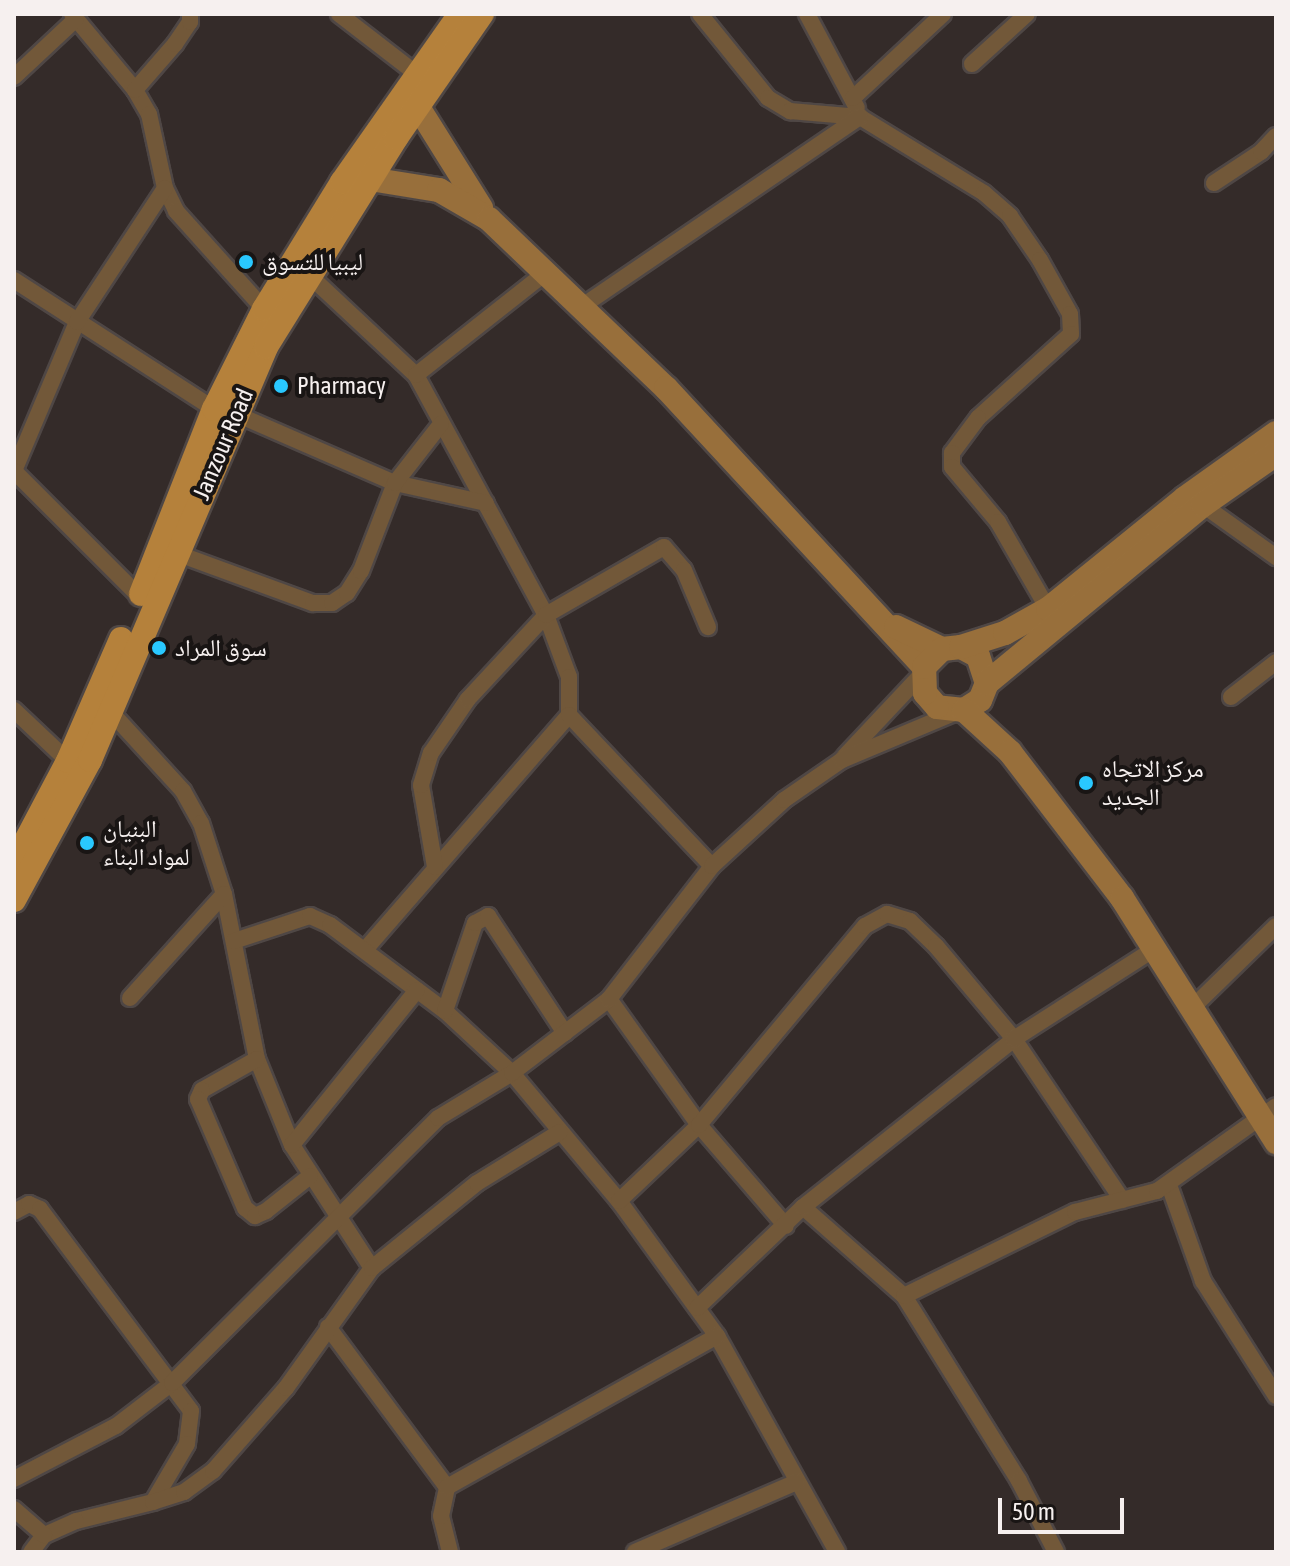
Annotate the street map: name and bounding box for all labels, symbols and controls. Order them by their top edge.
place label: ليبيا للتسوق [262,248,363,276]
marker: ليبيا للتسوق [237,253,255,271]
place label: Pharmacy [297,372,386,400]
marker: Pharmacy [272,377,290,395]
street label: Janzour Road [187,384,259,504]
place label: سوق المراد [175,634,267,662]
marker: سوق المراد [150,639,168,657]
place label: مركز الاتجاه الجديد [1102,755,1204,811]
marker: مركز الاتجاه الجديد [1077,774,1095,792]
place label: البنيان لمواد البناء [103,815,190,871]
marker: البنيان لمواد البناء [78,834,96,852]
scale bar [1002,1482,1128,1532]
text: 50 m [1012,1498,1055,1525]

